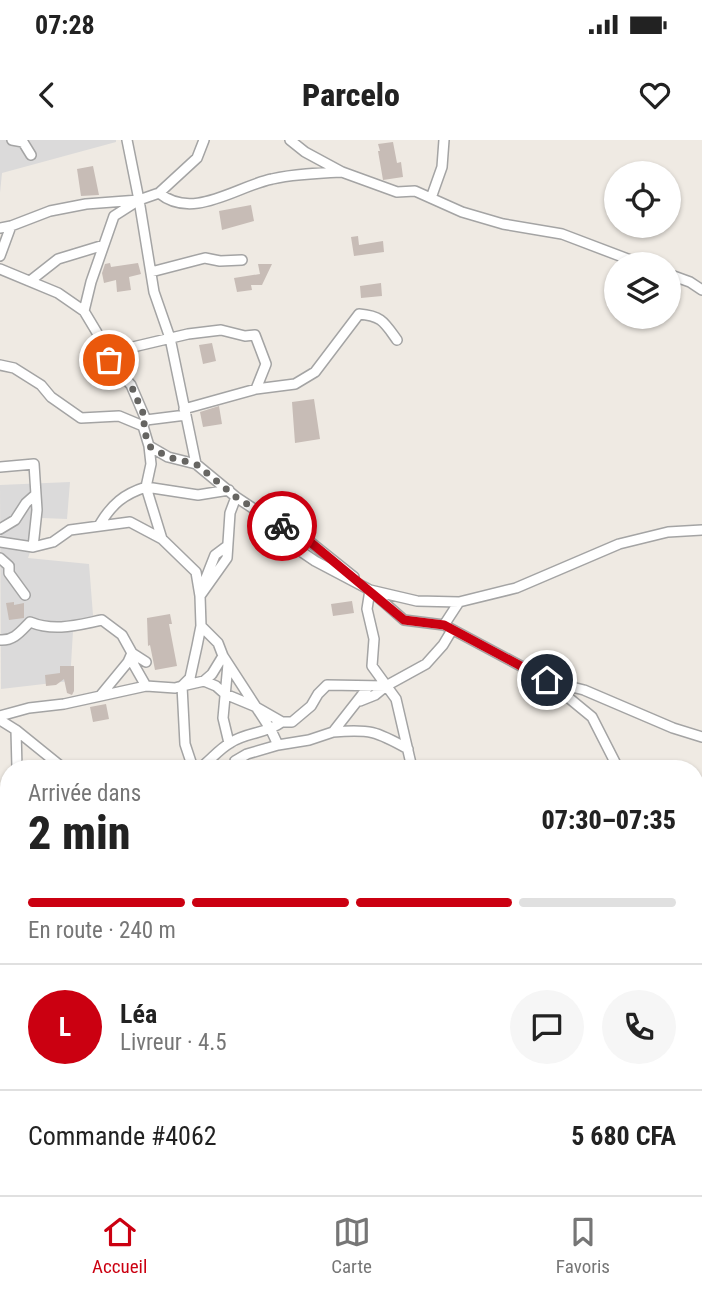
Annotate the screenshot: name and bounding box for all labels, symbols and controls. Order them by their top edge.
text: 07:28 [35,10,95,40]
icon: back [28,76,66,114]
text: Parcelo [302,76,400,114]
icon: heart [636,76,674,114]
map controls [604,161,681,329]
button: locate [604,161,681,238]
button: layers [604,252,681,329]
pin [79,330,139,390]
icon: bag [90,341,128,379]
courier [247,491,317,561]
icon: bike [263,507,301,545]
pin [517,650,577,710]
icon: home [528,661,566,699]
text: Arrivée dans [28,780,141,807]
text: 07:30–07:35 [542,805,676,835]
text: 2 min [28,806,131,860]
text: En route · 240 m [28,917,176,944]
button: chat [510,990,584,1064]
button: phone [602,990,676,1064]
text: Léa [120,999,157,1029]
text: L [59,1012,71,1042]
text: Livreur · 4.5 [120,1029,227,1056]
text: Commande #4062 [28,1121,217,1151]
text: 5 680 CFA [571,1121,676,1151]
tab: Accueil [92,1213,147,1278]
tab: Carte [331,1213,372,1278]
tab: Favoris [556,1213,610,1278]

